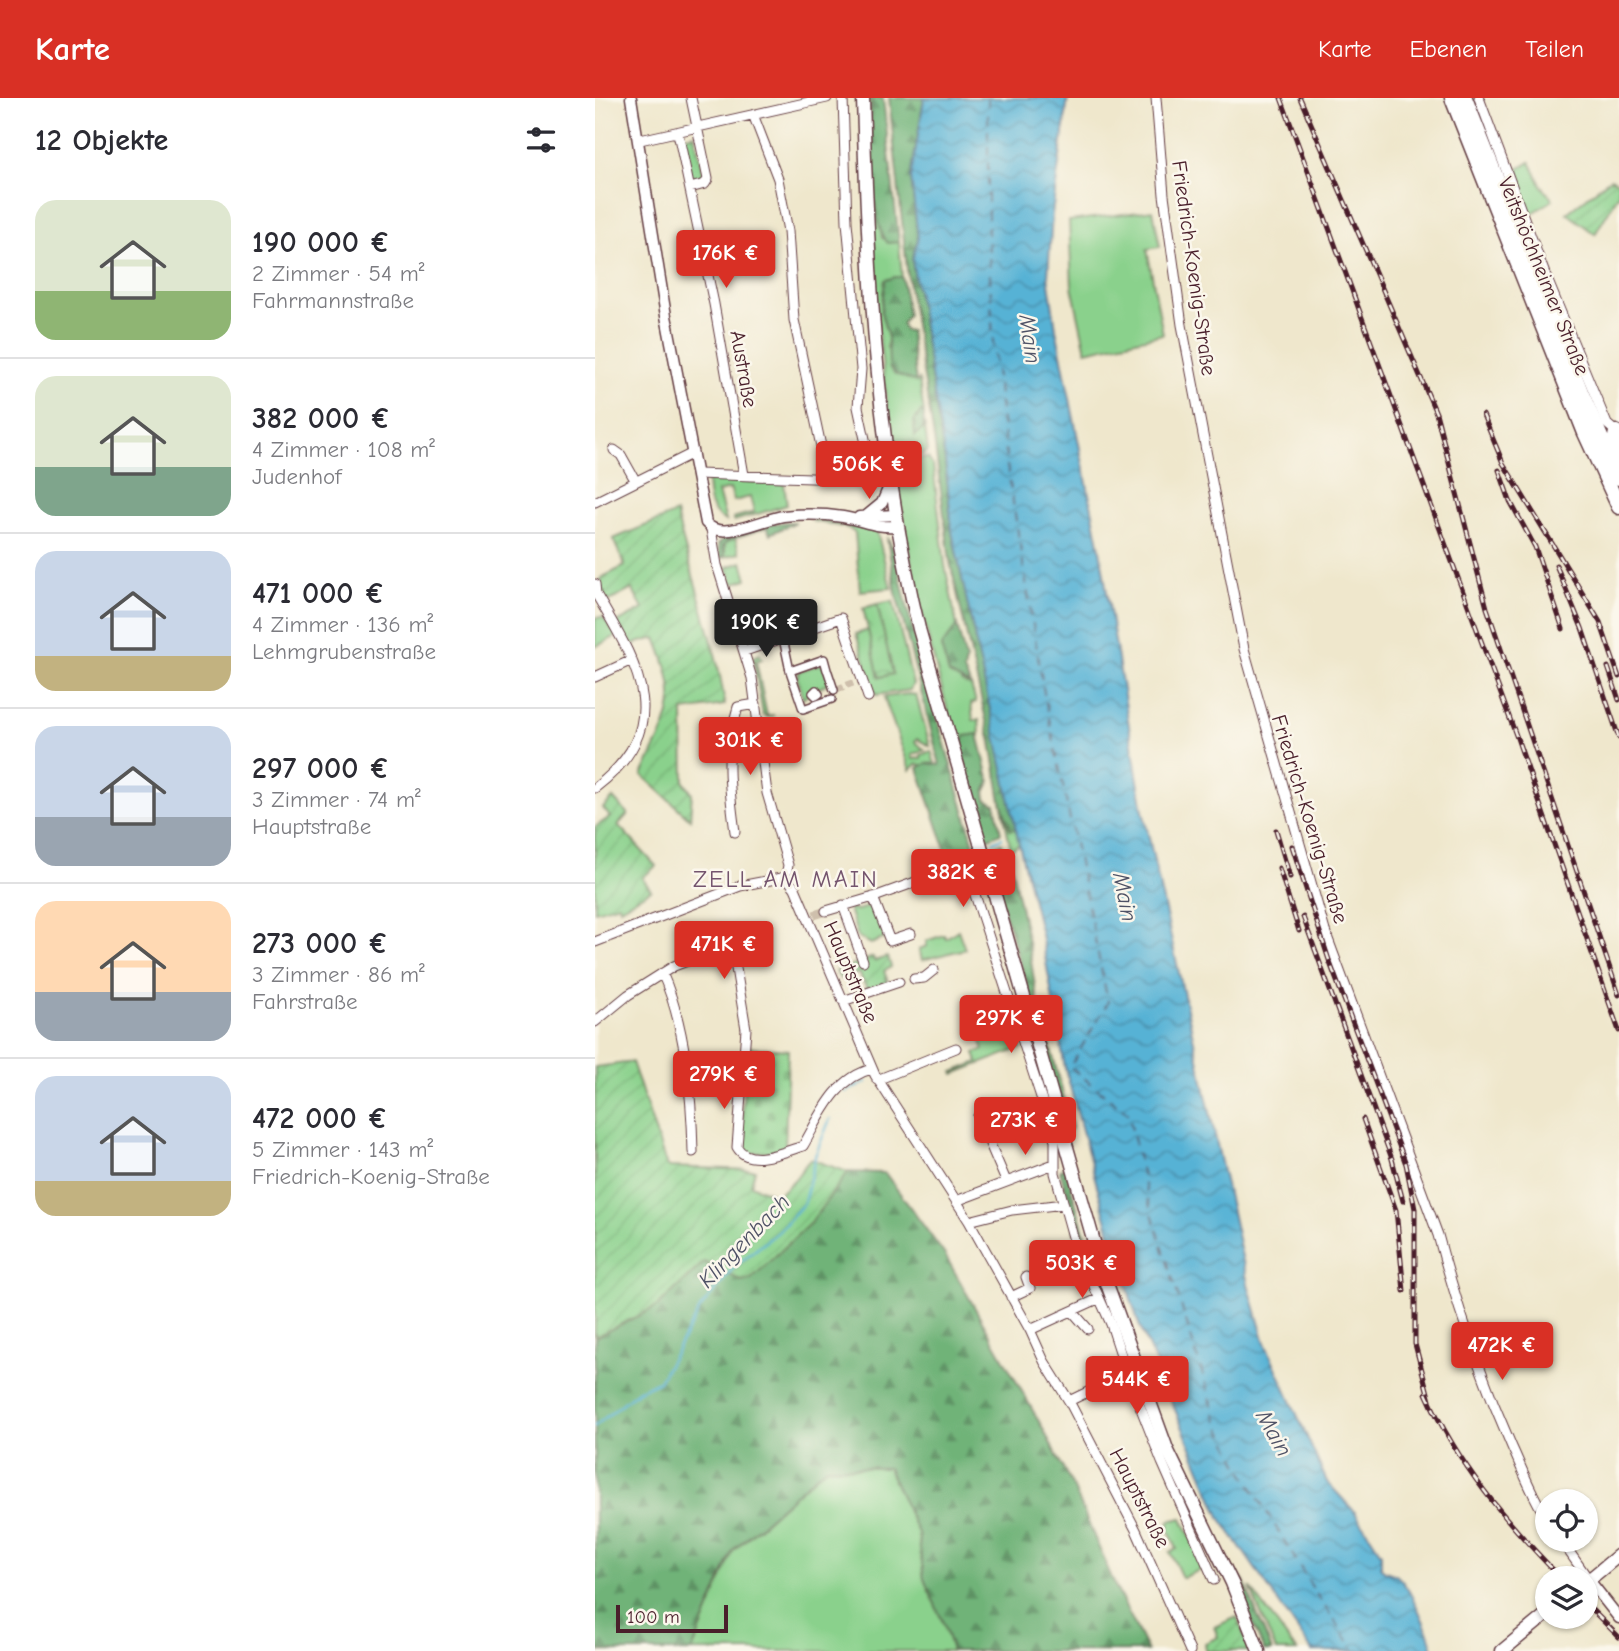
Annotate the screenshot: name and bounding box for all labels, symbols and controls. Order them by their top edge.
text: Karte [35,30,110,68]
text: Karte [1318,35,1371,63]
text: Ebenen [1409,35,1487,63]
text: Teilen [1525,35,1584,63]
icon: filters [522,121,560,159]
text: 12 Objekte [35,123,168,158]
street label: Friedrich-Koenig-Straße [1167,159,1221,377]
street label: Veitshöchheimer Straße [1493,173,1595,379]
text: 190 000 € [252,225,390,260]
icon: home [91,228,175,312]
pin: 176K € [669,230,783,290]
text: 176K € [692,239,760,266]
text: 2 Zimmer · 54 m² [252,260,424,287]
text: Fahrmannstraße [252,287,414,314]
water label: Main [1013,312,1047,365]
street label: Austraße [725,329,763,409]
text: 382 000 € [252,401,391,436]
icon: home [91,404,175,488]
text: 4 Zimmer · 108 m² [252,436,435,463]
pin: 506K € [812,442,926,501]
text: 506K € [832,450,906,477]
text: Judenhof [252,463,342,490]
text: 471 000 € [252,576,385,611]
icon: home [91,579,175,663]
pin: 190K € [709,600,823,659]
text: 190K € [730,608,802,635]
text: 4 Zimmer · 136 m² [252,611,433,638]
text: Lehmgrubenstraße [252,638,436,665]
street label: Friedrich-Koenig-Straße [1267,712,1353,926]
pin: 301K € [693,718,807,777]
text: 301K € [715,726,785,753]
text: 297 000 € [252,751,390,786]
icon: home [91,754,175,838]
text: 3 Zimmer · 74 m² [252,786,421,813]
text: Hauptstraße [252,813,371,840]
pin: 382K € [906,850,1020,909]
text: 382K € [927,858,999,885]
district label: ZELL AM MAIN [693,865,879,893]
water label: Main [1107,869,1143,924]
street label: Hauptstraße [819,917,883,1027]
pin: 471K € [667,922,781,981]
text: 273 000 € [252,926,388,961]
icon: home [91,929,175,1013]
text: 471K € [690,930,758,957]
text: 3 Zimmer · 86 m² [252,961,425,988]
text: Fahrstraße [252,988,358,1015]
pin: 297K € [954,996,1068,1055]
text: 297K € [976,1004,1046,1031]
pin: 279K € [667,1052,781,1111]
text: 279K € [689,1060,759,1087]
pin: 273K € [968,1098,1082,1157]
text: 472 000 € [252,1101,388,1136]
icon: home [91,1104,175,1188]
text: 273K € [990,1106,1060,1133]
text: 5 Zimmer · 143 m² [252,1136,433,1163]
text: Friedrich-Koenig-Straße [252,1163,490,1190]
water label: Klingenbach [693,1189,795,1293]
pin: 503K € [1025,1240,1139,1300]
text: 503K € [1045,1249,1119,1276]
pin: 472K € [1445,1322,1559,1382]
text: 472K € [1467,1331,1537,1358]
pin: 544K € [1080,1356,1194,1416]
text: 544K € [1102,1365,1172,1392]
water label: Main [1250,1404,1298,1461]
street label: Hauptstraße [1105,1444,1175,1552]
map controls [1535,1489,1598,1629]
button: locate [1535,1489,1598,1552]
button: layers [1535,1566,1598,1629]
scale bar [616,1602,728,1634]
text: 100 m [627,1606,680,1628]

